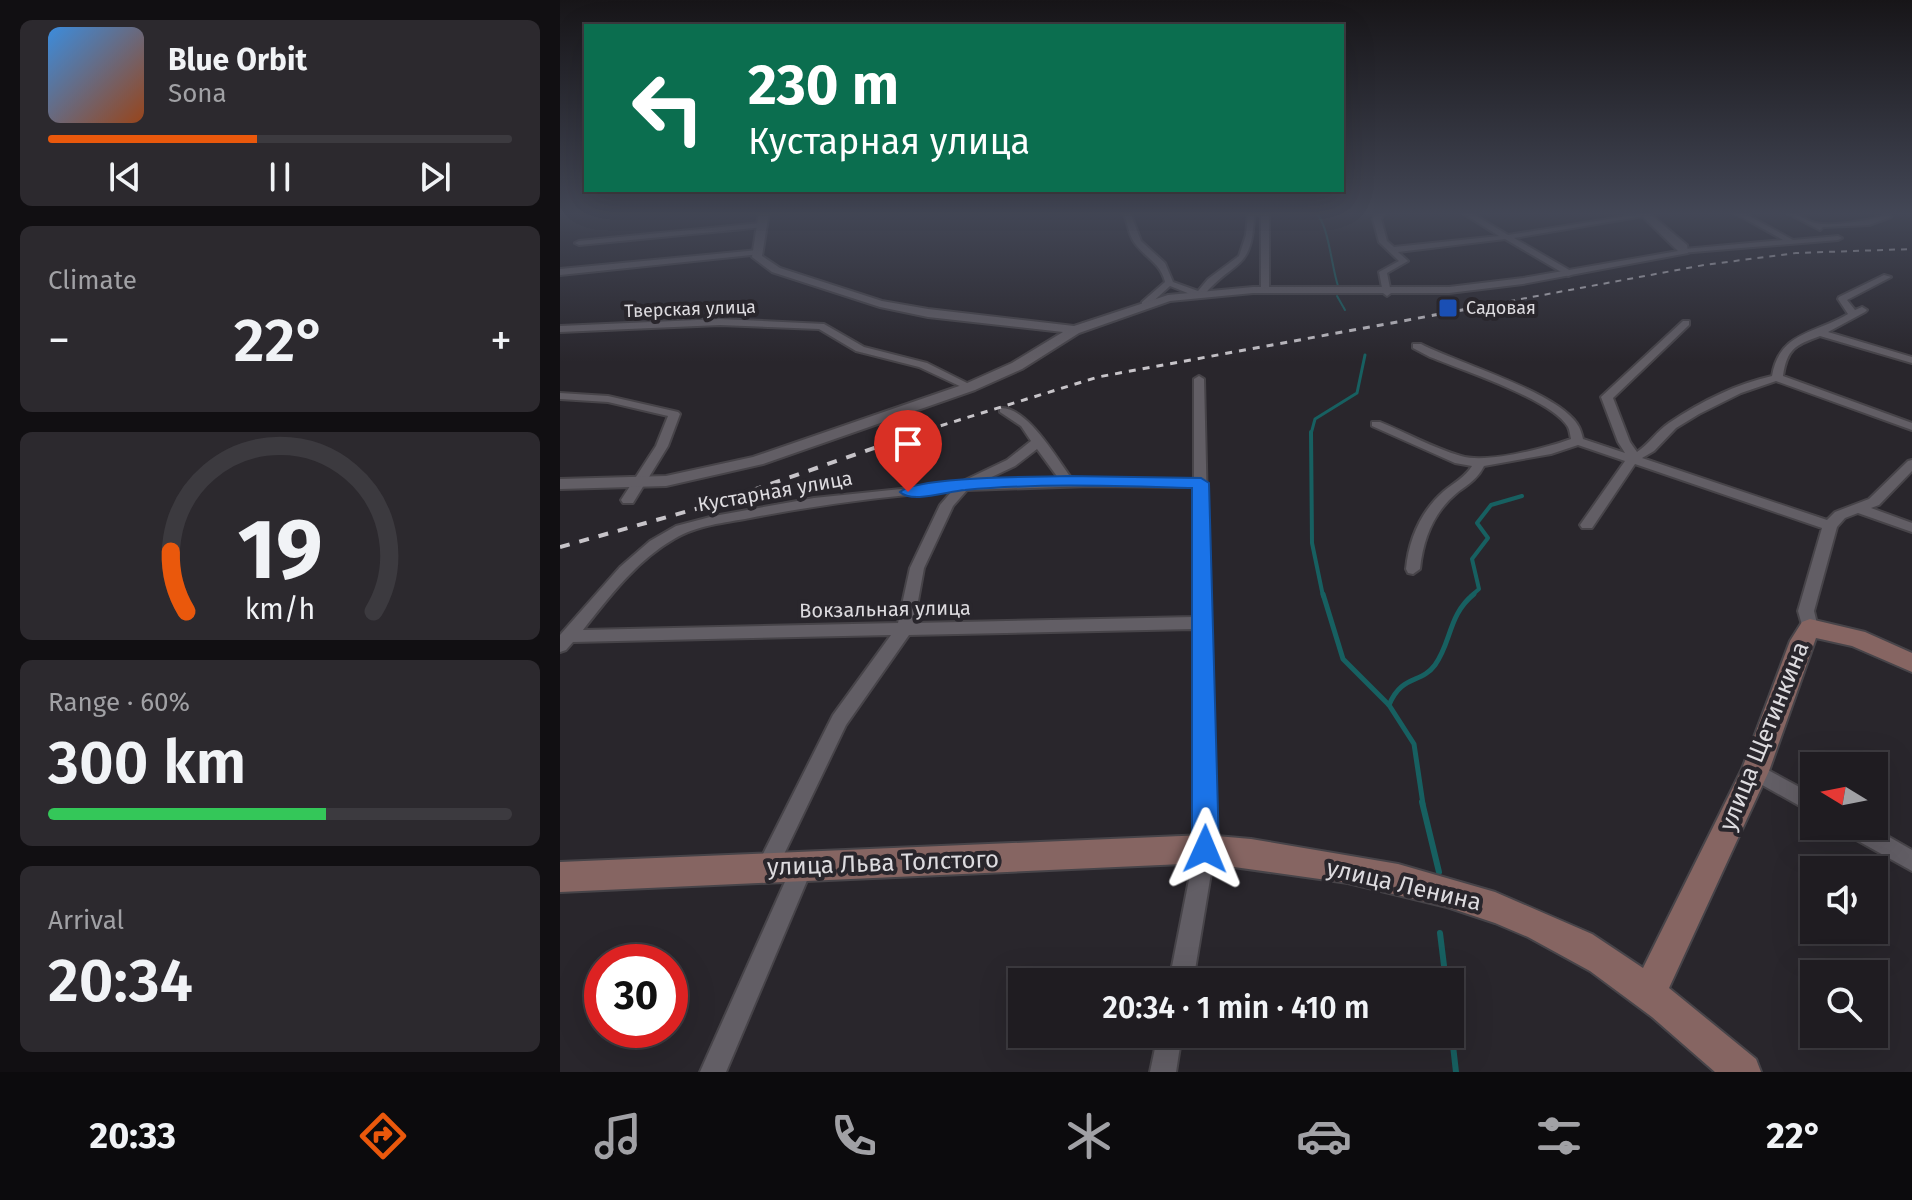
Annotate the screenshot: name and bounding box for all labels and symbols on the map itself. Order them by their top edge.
street label: Тверская улица [624,296,756,322]
marker: Садовая [1437,297,1459,319]
place label: Садовая [1466,297,1536,319]
pin [874,410,942,492]
street label: Кустарная улица [696,466,854,516]
street label: Вокзальная улица [799,596,971,622]
street label: улица Щетинкина [1713,637,1815,835]
north arrow [1800,752,1888,840]
position arrow [1163,807,1247,891]
street label: улица Льва Толстого [766,845,1000,881]
street label: улица Ленина [1324,854,1484,916]
speed limit sign: 30 [584,944,688,1048]

